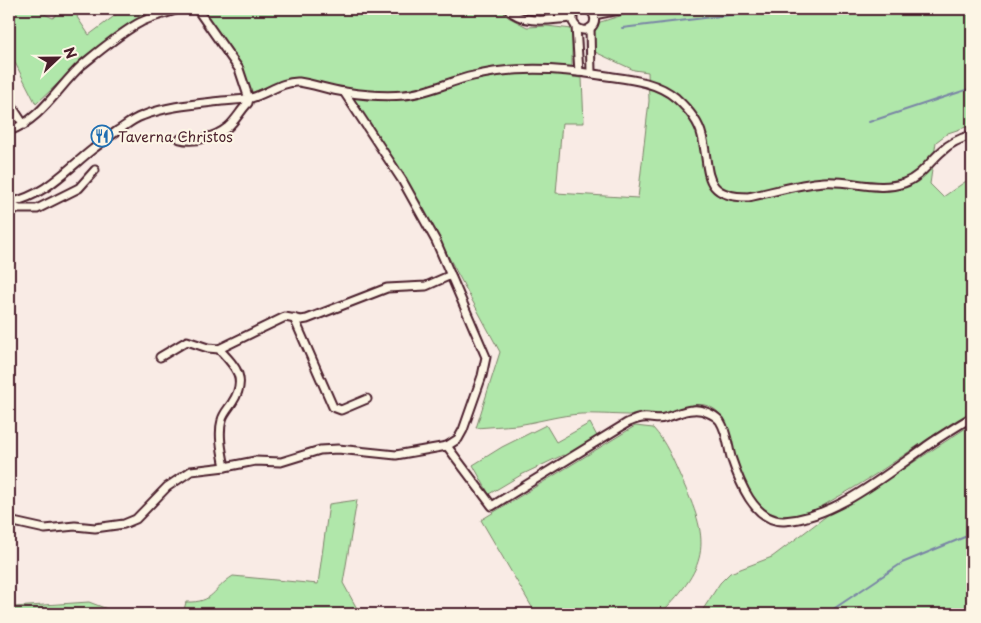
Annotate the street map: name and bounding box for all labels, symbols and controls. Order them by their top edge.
north arrow [32,32,82,82]
text: N [59,44,82,62]
restaurant icon: Taverna Christos [90,124,114,148]
place label: Taverna Christos [118,126,233,147]

